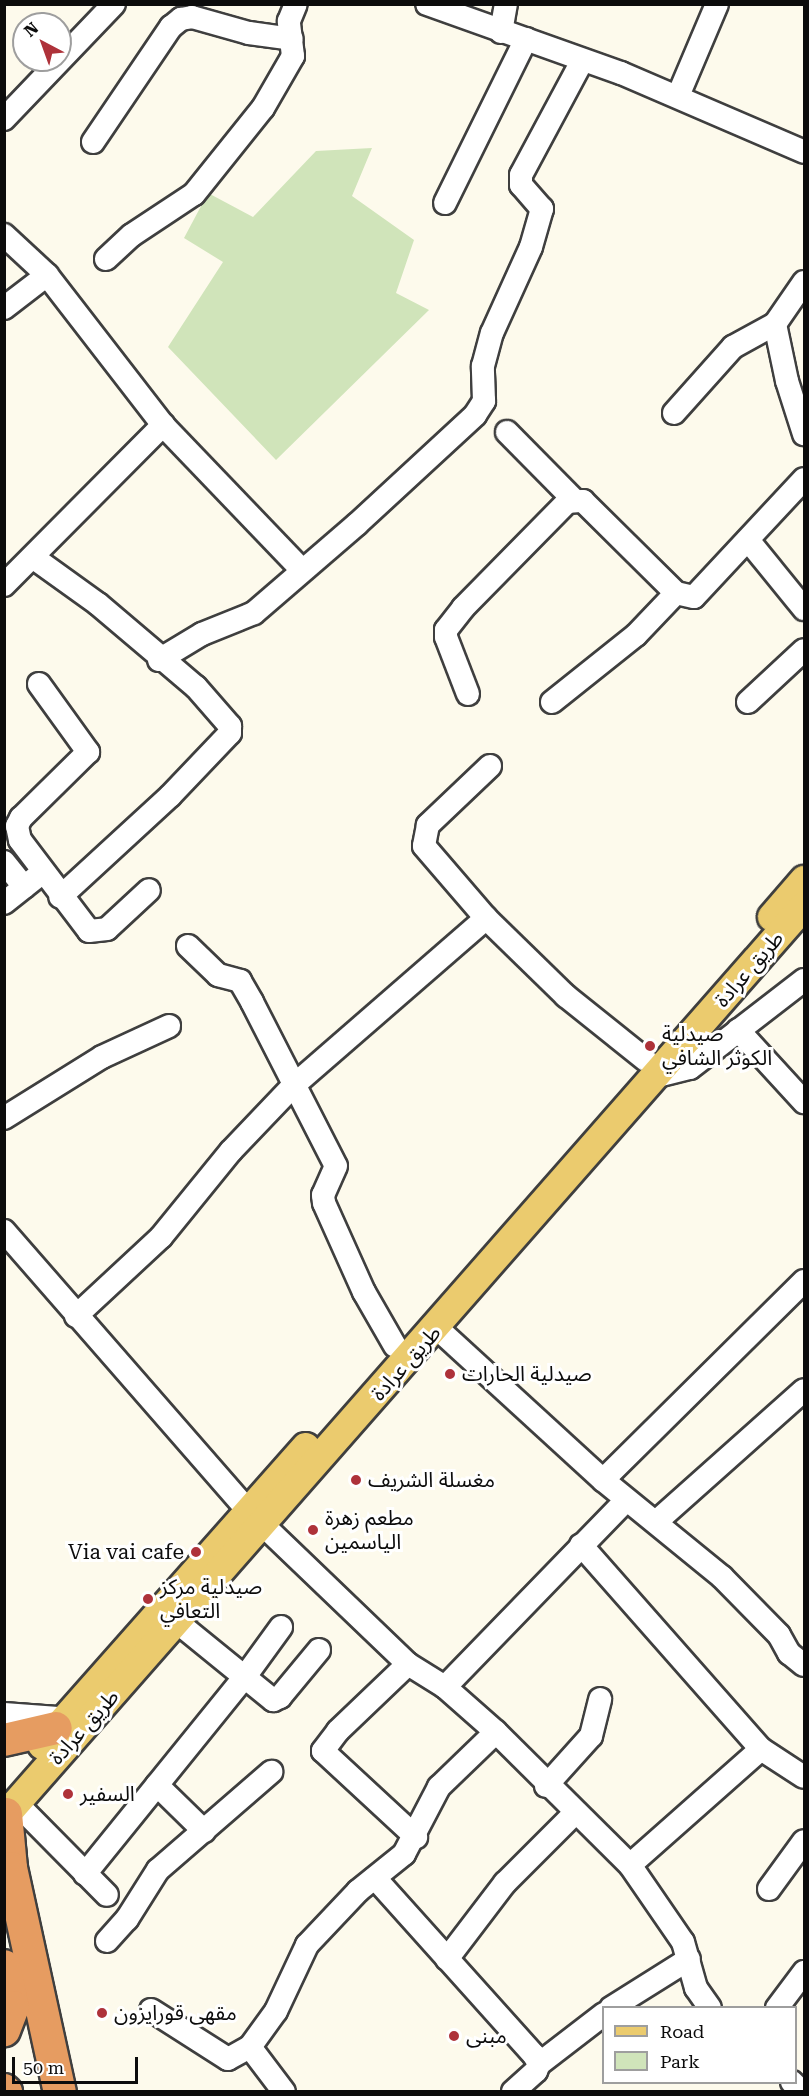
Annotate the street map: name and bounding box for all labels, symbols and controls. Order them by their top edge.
north arrow [12,12,72,72]
text: N [20,18,42,41]
street label: طريق عرادة [709,926,789,1012]
place label: صيدلية الكوثر الشافي [662,1021,772,1071]
marker: صيدلية الكوثر الشافي [643,1039,657,1053]
street label: طريق عرادة [366,1320,446,1406]
place label: صيدلية الحارات [462,1361,592,1387]
marker: صيدلية الحارات [443,1367,457,1381]
place label: مغسلة الشريف [368,1467,495,1493]
marker: مغسلة الشريف [349,1473,363,1487]
place label: مطعم زهرة الياسمين [325,1505,414,1555]
marker: مطعم زهرة الياسمين [306,1523,320,1537]
place label: Via vai cafe [68,1539,184,1565]
marker: Via vai cafe [189,1545,203,1559]
place label: صيدلية مركز التعافي [160,1574,262,1624]
marker: صيدلية مركز التعافي [141,1592,155,1606]
street label: طريق عرادة [44,1684,124,1770]
place label: السفير [80,1781,135,1807]
marker: السفير [61,1787,75,1801]
place label: مقهى قورايزون [114,2000,237,2026]
marker: مقهى قورايزون [95,2006,109,2020]
legend [602,2006,797,2084]
text: Road [660,2021,704,2042]
place label: مبنى [466,2023,507,2049]
marker: مبنى [447,2029,461,2043]
scale bar [15,2045,141,2083]
text: Park [660,2051,700,2072]
text: 50 m [23,2057,64,2078]

